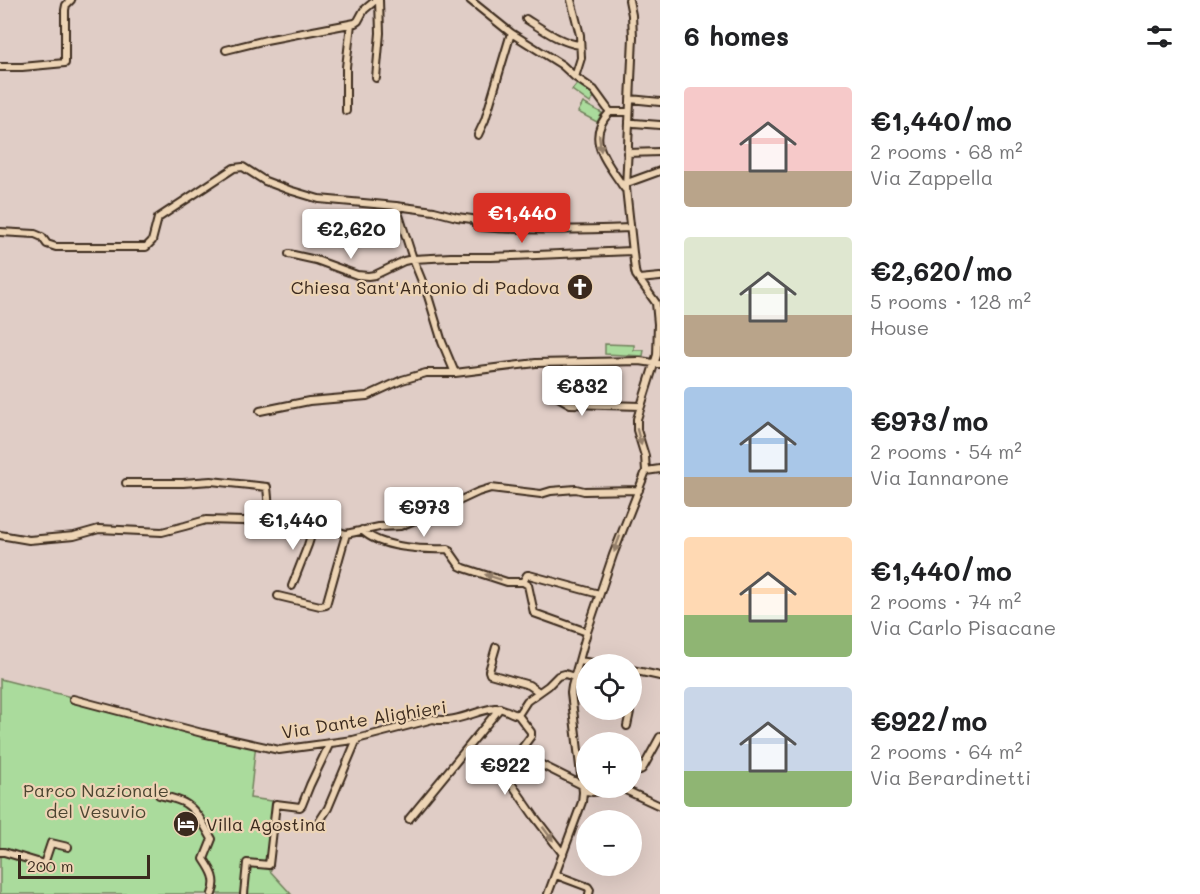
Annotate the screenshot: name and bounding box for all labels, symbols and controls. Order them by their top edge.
text: 6 homes [684,19,789,53]
icon: filters [1143,20,1176,53]
text: €1,440/mo [870,104,1012,138]
icon: home [732,111,804,183]
one-way arrow [595,134,605,153]
text: 2 rooms · 68 m² [870,138,1023,164]
text: Via Zappella [870,164,993,190]
pin: €1,440 [473,193,571,244]
text: €1,440 [487,199,557,225]
pin: €2,620 [302,209,400,260]
text: €2,620 [316,215,386,241]
text: €2,620/mo [870,254,1012,288]
icon: home [732,261,804,333]
church icon: Chiesa Sant'Antonio di Padova [565,272,595,302]
place label: Chiesa Sant'Antonio di Padova [291,275,560,299]
text: 5 rooms · 128 m² [870,288,1031,314]
text: House [870,314,929,340]
pin: €832 [546,366,618,417]
text: €832 [556,372,608,398]
text: €973/mo [870,404,988,438]
icon: home [732,411,804,483]
one-way arrow [635,428,644,446]
text: 2 rooms · 54 m² [870,438,1022,464]
text: Via Iannarone [870,464,1009,490]
pin: €973 [388,487,460,538]
text: €973 [398,493,450,519]
pin: €1,440 [244,500,342,551]
text: €1,440 [258,506,328,532]
one-way arrow [611,535,621,553]
text: €1,440/mo [870,554,1012,588]
icon: home [732,561,804,633]
one-way arrow [484,572,502,582]
text: 2 rooms · 74 m² [870,588,1021,614]
text: Via Carlo Pisacane [870,614,1056,640]
map controls [576,654,642,876]
button: locate [576,654,642,720]
street label: Via Dante Alighieri [280,694,448,744]
text: €922/mo [870,704,987,738]
icon: home [732,711,804,783]
button: + [576,732,642,798]
text: 2 rooms · 64 m² [870,738,1022,764]
pin: €922 [469,745,541,796]
text: €922 [480,751,530,777]
text: Via Berardinetti [870,764,1031,790]
park label: Parco Nazionale del Vesuvio [23,778,169,823]
hotel icon: Villa Agostina [171,809,201,839]
button: − [576,810,642,876]
place label: Villa Agostina [206,812,326,836]
one-way arrow [541,826,553,841]
scale bar [18,852,150,880]
text: 200 m [27,855,74,876]

